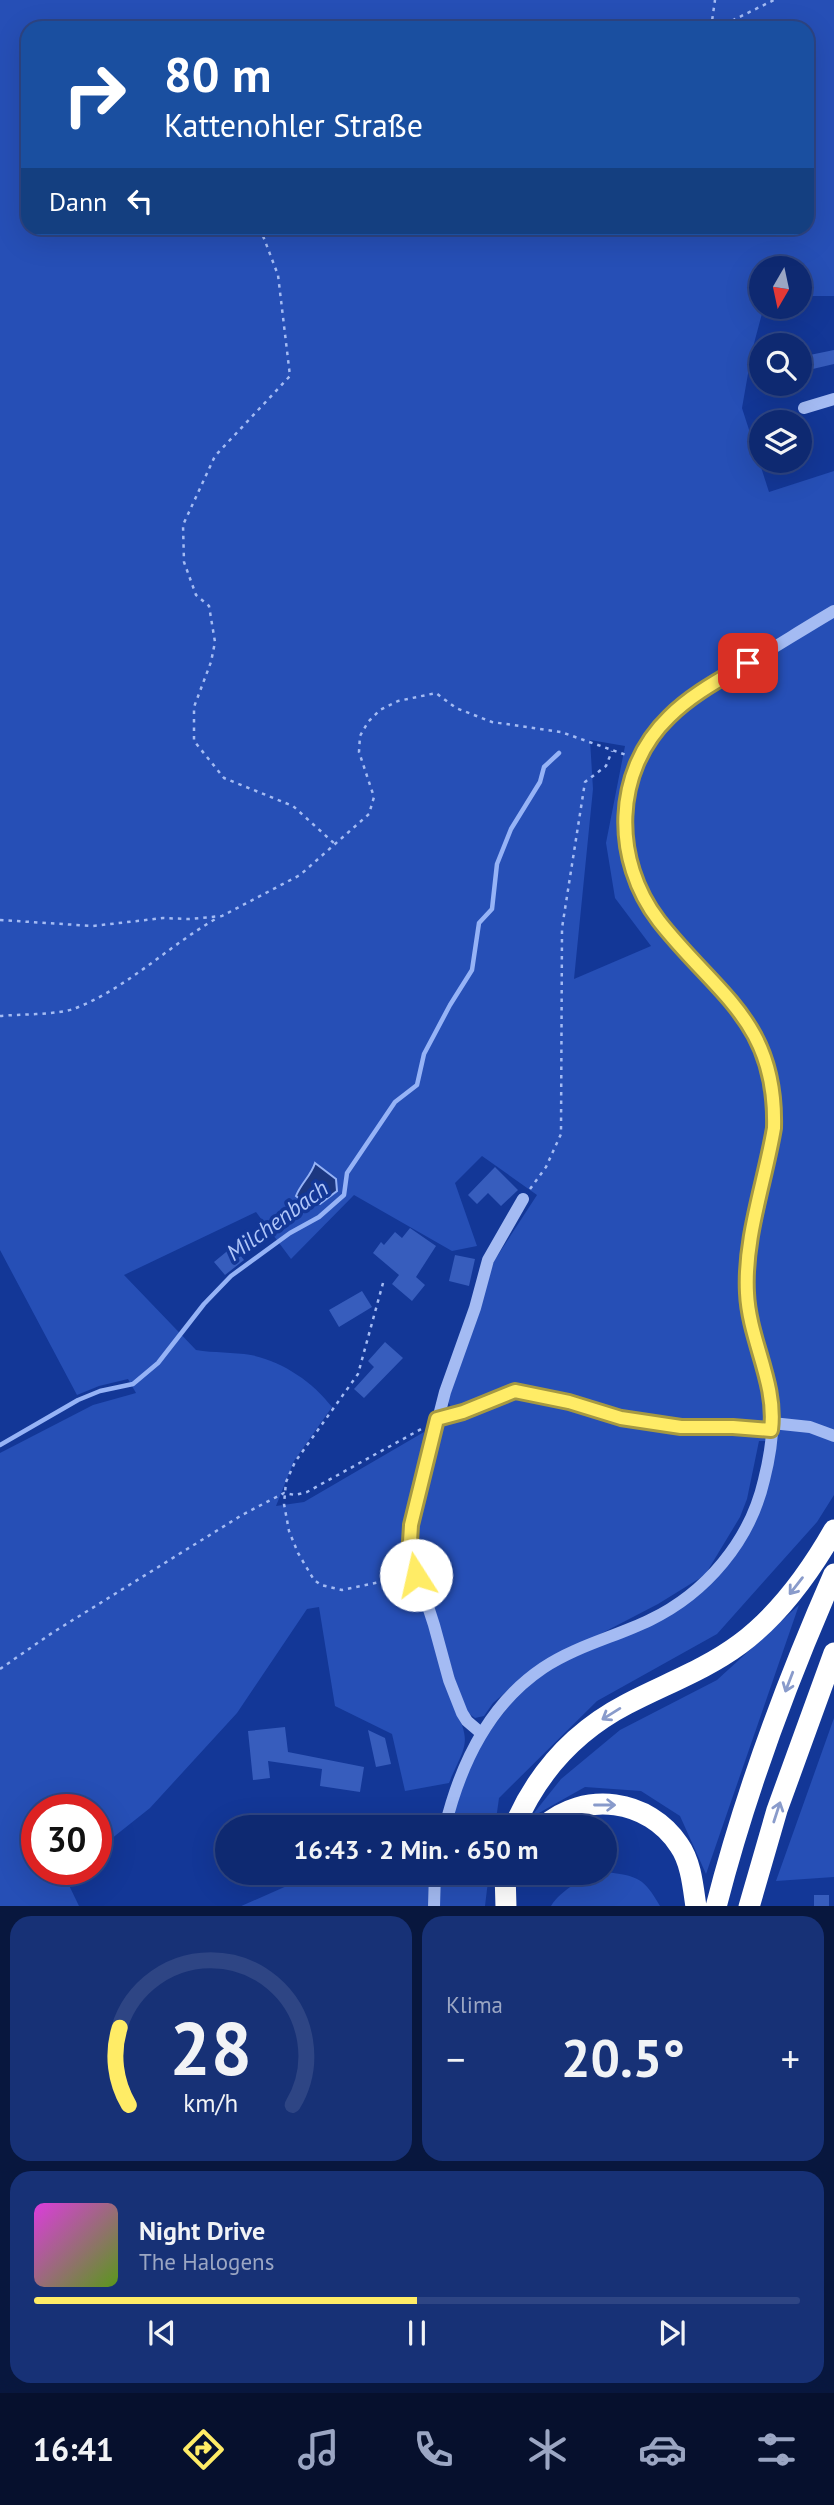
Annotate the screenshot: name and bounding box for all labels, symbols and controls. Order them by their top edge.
text: 80 m [164,42,271,106]
icon: right [49,49,140,140]
text: Kattenohler Straße [164,104,423,146]
icon: left [121,182,159,220]
text: Dann [49,185,107,218]
north arrow [749,256,812,318]
map controls [749,256,812,473]
button: search [749,333,812,396]
button: layers [749,410,812,473]
pin [718,633,778,693]
icon: arrive [729,644,767,682]
water label: Milchenbach [220,1173,334,1267]
position arrow [379,1538,453,1612]
one-way arrow [788,1577,803,1595]
one-way arrow [782,1671,795,1693]
one-way arrow [602,1707,621,1722]
speed limit sign: 30 [21,1794,112,1885]
one-way arrow [593,1798,616,1812]
one-way arrow [771,1801,784,1823]
text: 16:43 · 2 Min. · 650 m [293,1833,539,1866]
text: Klima [446,1990,503,2019]
text: 28 [170,2001,252,2095]
text: 20.5° [561,2024,685,2091]
text: − [446,2034,465,2083]
text: + [781,2034,800,2083]
text: km/h [184,2086,238,2118]
text: Night Drive [139,2214,265,2247]
text: The Halogens [139,2247,274,2276]
icon: previous [143,2314,181,2352]
icon: pause [398,2314,436,2352]
icon: next [653,2314,691,2352]
icon: directions [179,2425,228,2474]
icon: music [294,2425,343,2474]
icon: phone [409,2425,458,2474]
icon: climate [523,2425,572,2474]
icon: car [638,2425,687,2474]
icon: filters [752,2425,801,2474]
text: 16:41 [33,2428,114,2470]

